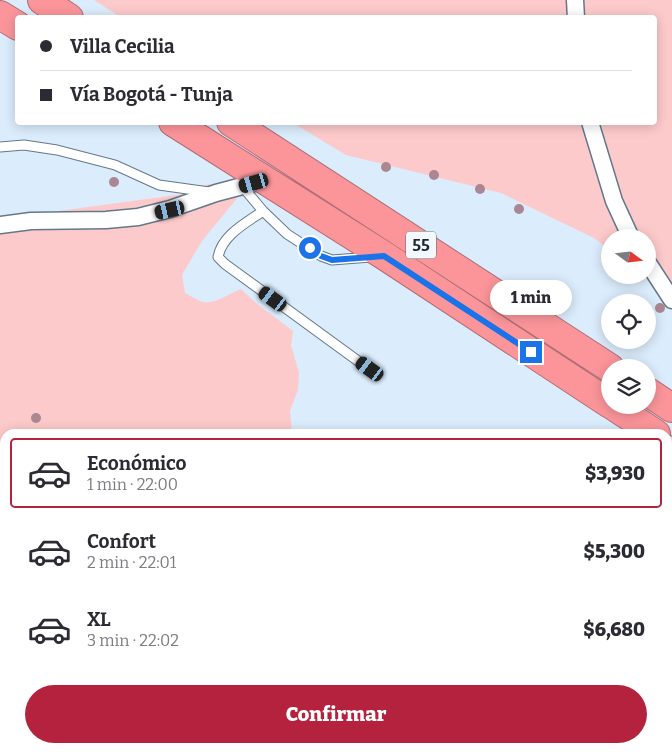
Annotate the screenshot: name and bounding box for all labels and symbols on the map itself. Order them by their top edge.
car [237,172,270,194]
car [153,199,186,221]
north arrow [601,229,656,284]
road number: 55 [406,232,436,258]
route start [299,237,321,259]
callout: 1 min [490,280,572,314]
car [256,284,289,314]
route end [520,341,542,363]
car [353,354,386,384]

